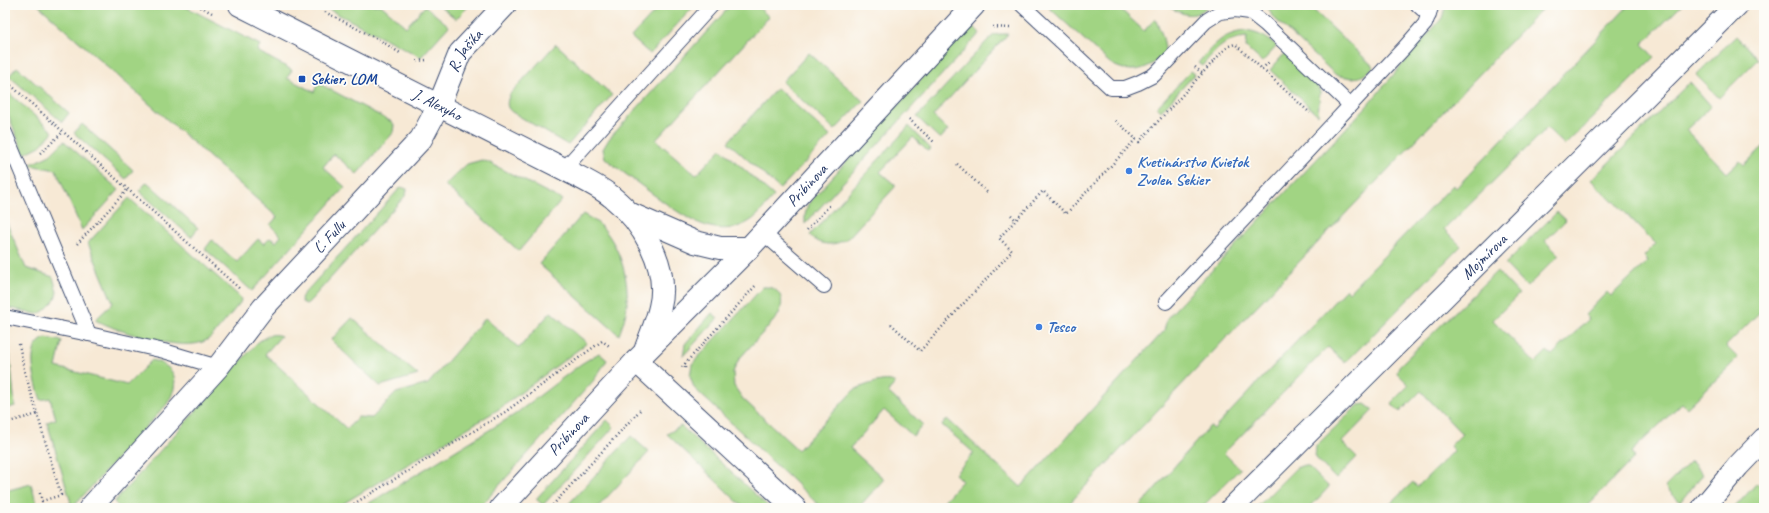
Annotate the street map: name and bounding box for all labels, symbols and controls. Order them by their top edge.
street label: R. Jašíka [443,24,488,75]
place label: Sekier, LOM [310,69,378,89]
marker: Sekier, LOM [297,74,307,84]
street label: J. Alexyho [409,84,467,127]
place label: Kvetinárstvo Kvietok Zvolen Sekier [1137,152,1250,190]
street label: Pribinova [782,159,833,211]
marker: Kvetinárstvo Kvietok Zvolen Sekier [1124,166,1134,176]
street label: Ľ. Fullu [309,215,351,258]
street label: Mojmírova [1457,229,1512,284]
place label: Tesco [1047,317,1078,337]
marker: Tesco [1034,322,1044,332]
street label: Pribinova [544,408,594,460]

